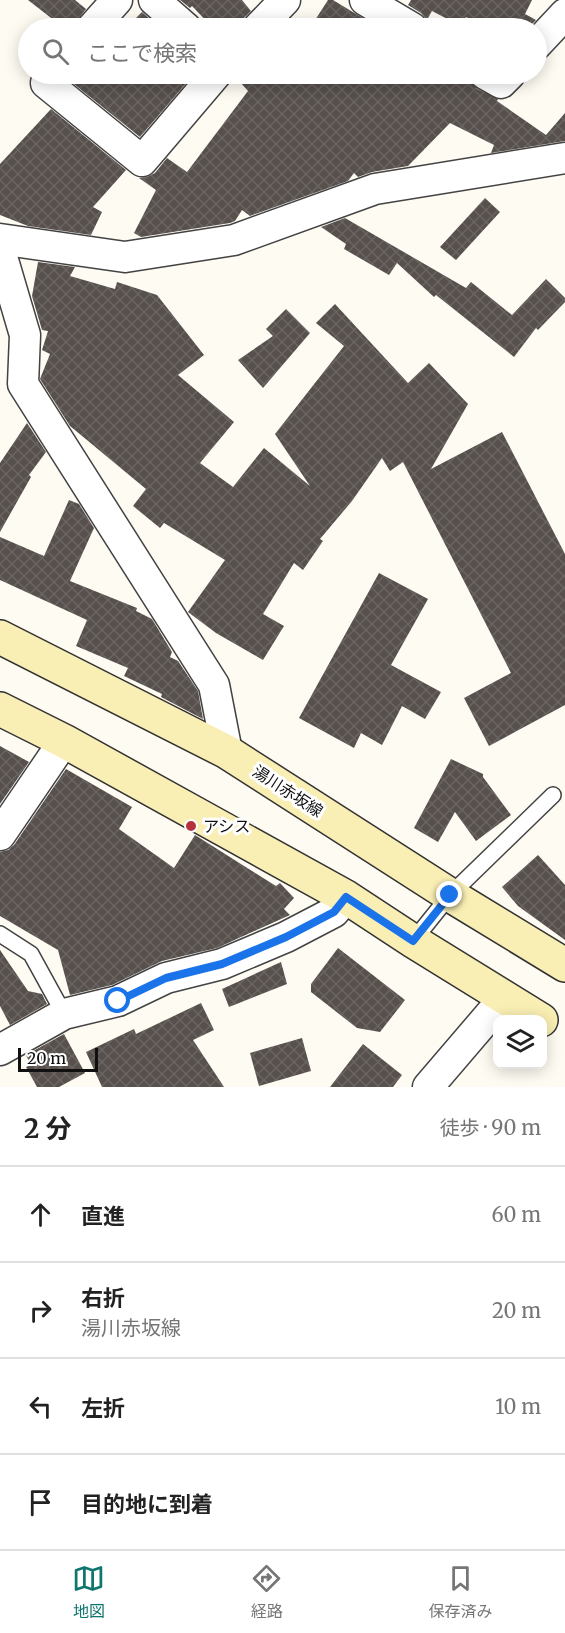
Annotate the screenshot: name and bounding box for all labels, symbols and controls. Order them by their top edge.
search box [18,18,547,84]
icon: search [39,35,72,68]
text: ここで検索 [87,39,197,67]
street label: 湯川赤坂線 [249,761,327,821]
place label: アシス [203,816,250,836]
marker: アシス [184,819,198,833]
route end [436,881,462,907]
route start [104,987,130,1013]
map controls [493,1015,547,1069]
button: layers [493,1015,547,1069]
scale bar [18,1045,98,1072]
text: 20 m [27,1048,66,1068]
text: 2 分 [24,1112,71,1145]
text: 徒歩 · 90 m [440,1115,541,1140]
icon: ahead [24,1198,57,1231]
text: 直進 [81,1202,125,1230]
text: 60 m [491,1202,541,1227]
text: 右折 [81,1284,125,1312]
icon: right [24,1294,57,1327]
text: 20 m [492,1298,541,1323]
text: 湯川赤坂線 [81,1315,181,1340]
icon: left [24,1390,57,1423]
text: 左折 [81,1394,125,1422]
text: 10 m [495,1394,541,1419]
icon: arrive [24,1486,57,1519]
text: 目的地に到着 [81,1490,213,1518]
tab: 地図 [72,1562,105,1622]
tab: 経路 [250,1562,283,1622]
tab: 保存済み [428,1562,492,1622]

